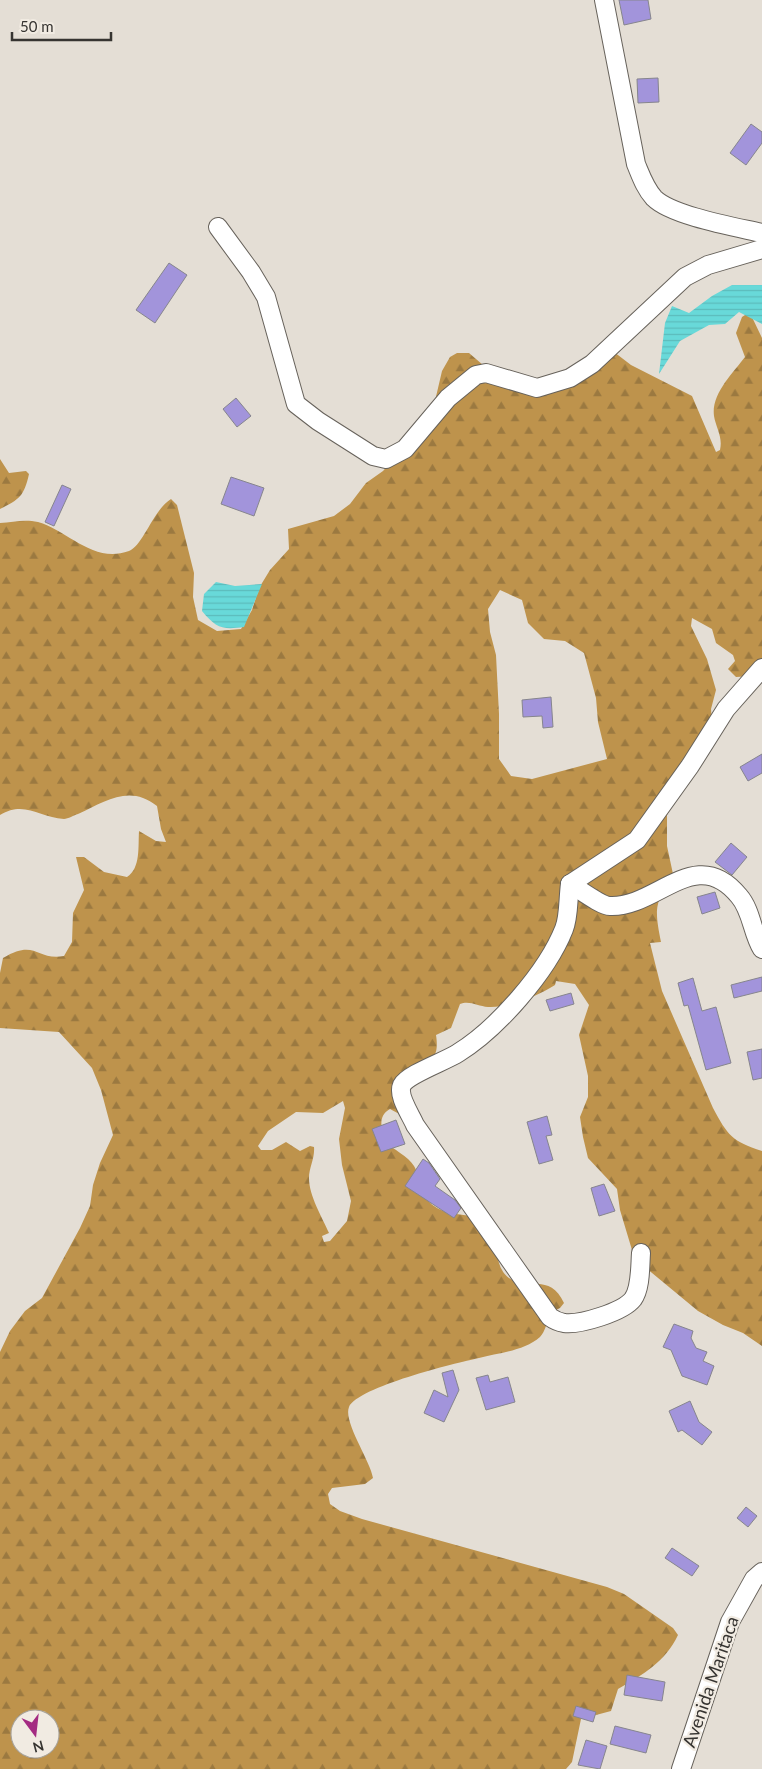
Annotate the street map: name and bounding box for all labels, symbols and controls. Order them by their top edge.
scale bar [12,10,111,42]
text: 50 m [20,17,54,35]
street label: Avenida Maritaca [677,1613,743,1750]
north arrow [10,1709,60,1759]
text: N [31,1737,46,1757]

